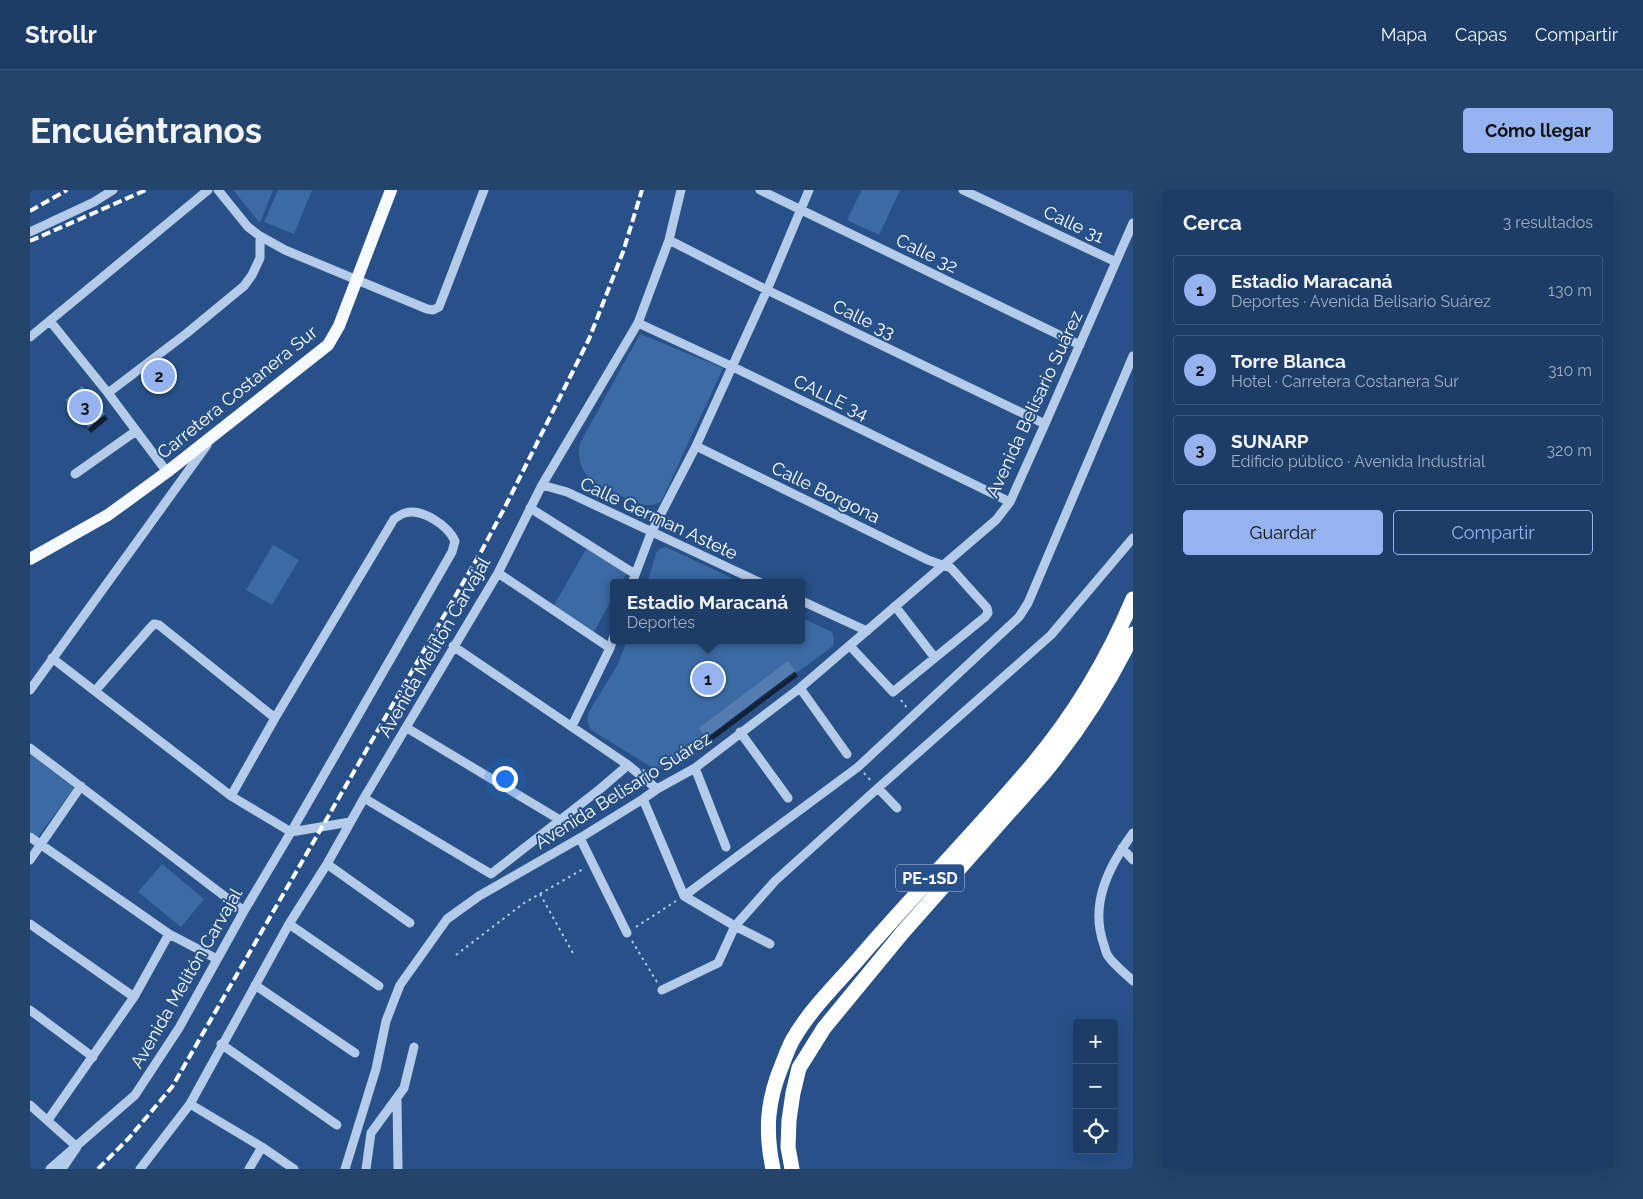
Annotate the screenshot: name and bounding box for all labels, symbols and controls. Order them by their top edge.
text: Strollr [25,20,97,49]
text: Mapa [1381,24,1427,45]
text: Capas [1455,24,1507,45]
text: Compartir [1535,24,1618,45]
button: Cómo llegar [1463,108,1613,153]
text: Encuéntranos [30,110,262,151]
street label: Calle 31 [1040,201,1108,247]
text: Cerca [1183,210,1242,235]
text: 3 resultados [1503,213,1593,232]
street label: Calle 32 [893,229,961,277]
text: Estadio Maracaná [1231,270,1393,292]
text: 1 [1196,281,1204,300]
text: 130 m [1548,281,1592,300]
text: Deportes · Avenida Belisario Suárez [1231,292,1491,311]
street label: Calle 33 [830,295,898,343]
street label: Avenida Belisario Suárez [981,307,1087,501]
street label: Carretera Costanera Sur [153,321,322,463]
text: Torre Blanca [1231,350,1346,372]
pin: 2 [143,357,175,395]
text: 2 [1195,361,1205,380]
text: 310 m [1548,361,1592,380]
street label: CALLE 34 [790,370,872,424]
text: Hotel · Carretera Costanera Sur [1231,372,1459,391]
pin: 3 [69,388,101,426]
text: SUNARP [1231,430,1309,452]
text: 3 [1196,441,1204,460]
text: 320 m [1547,441,1592,460]
text: Edificio público · Avenida Industrial [1231,452,1485,471]
street label: Calle Borgona [768,457,884,527]
street label: Calle German Astete [577,472,741,564]
button: Guardar [1183,510,1383,555]
button: Compartir [1393,510,1593,555]
street label: Avenida Melitón Carvajal [374,553,494,741]
popup [610,579,805,644]
text: Estadio Maracaná [627,591,788,613]
text: Deportes [627,613,695,632]
pin: 1 [692,660,724,698]
street label: Avenida Belisario Suárez [531,727,715,853]
your location [492,766,518,792]
road number: PE-1SD [896,864,964,891]
street label: Avenida Melitón Carvajal [126,884,246,1072]
map controls [1073,1019,1118,1154]
button: + [1073,1019,1118,1064]
button: − [1073,1064,1118,1109]
button: locate [1073,1109,1118,1154]

